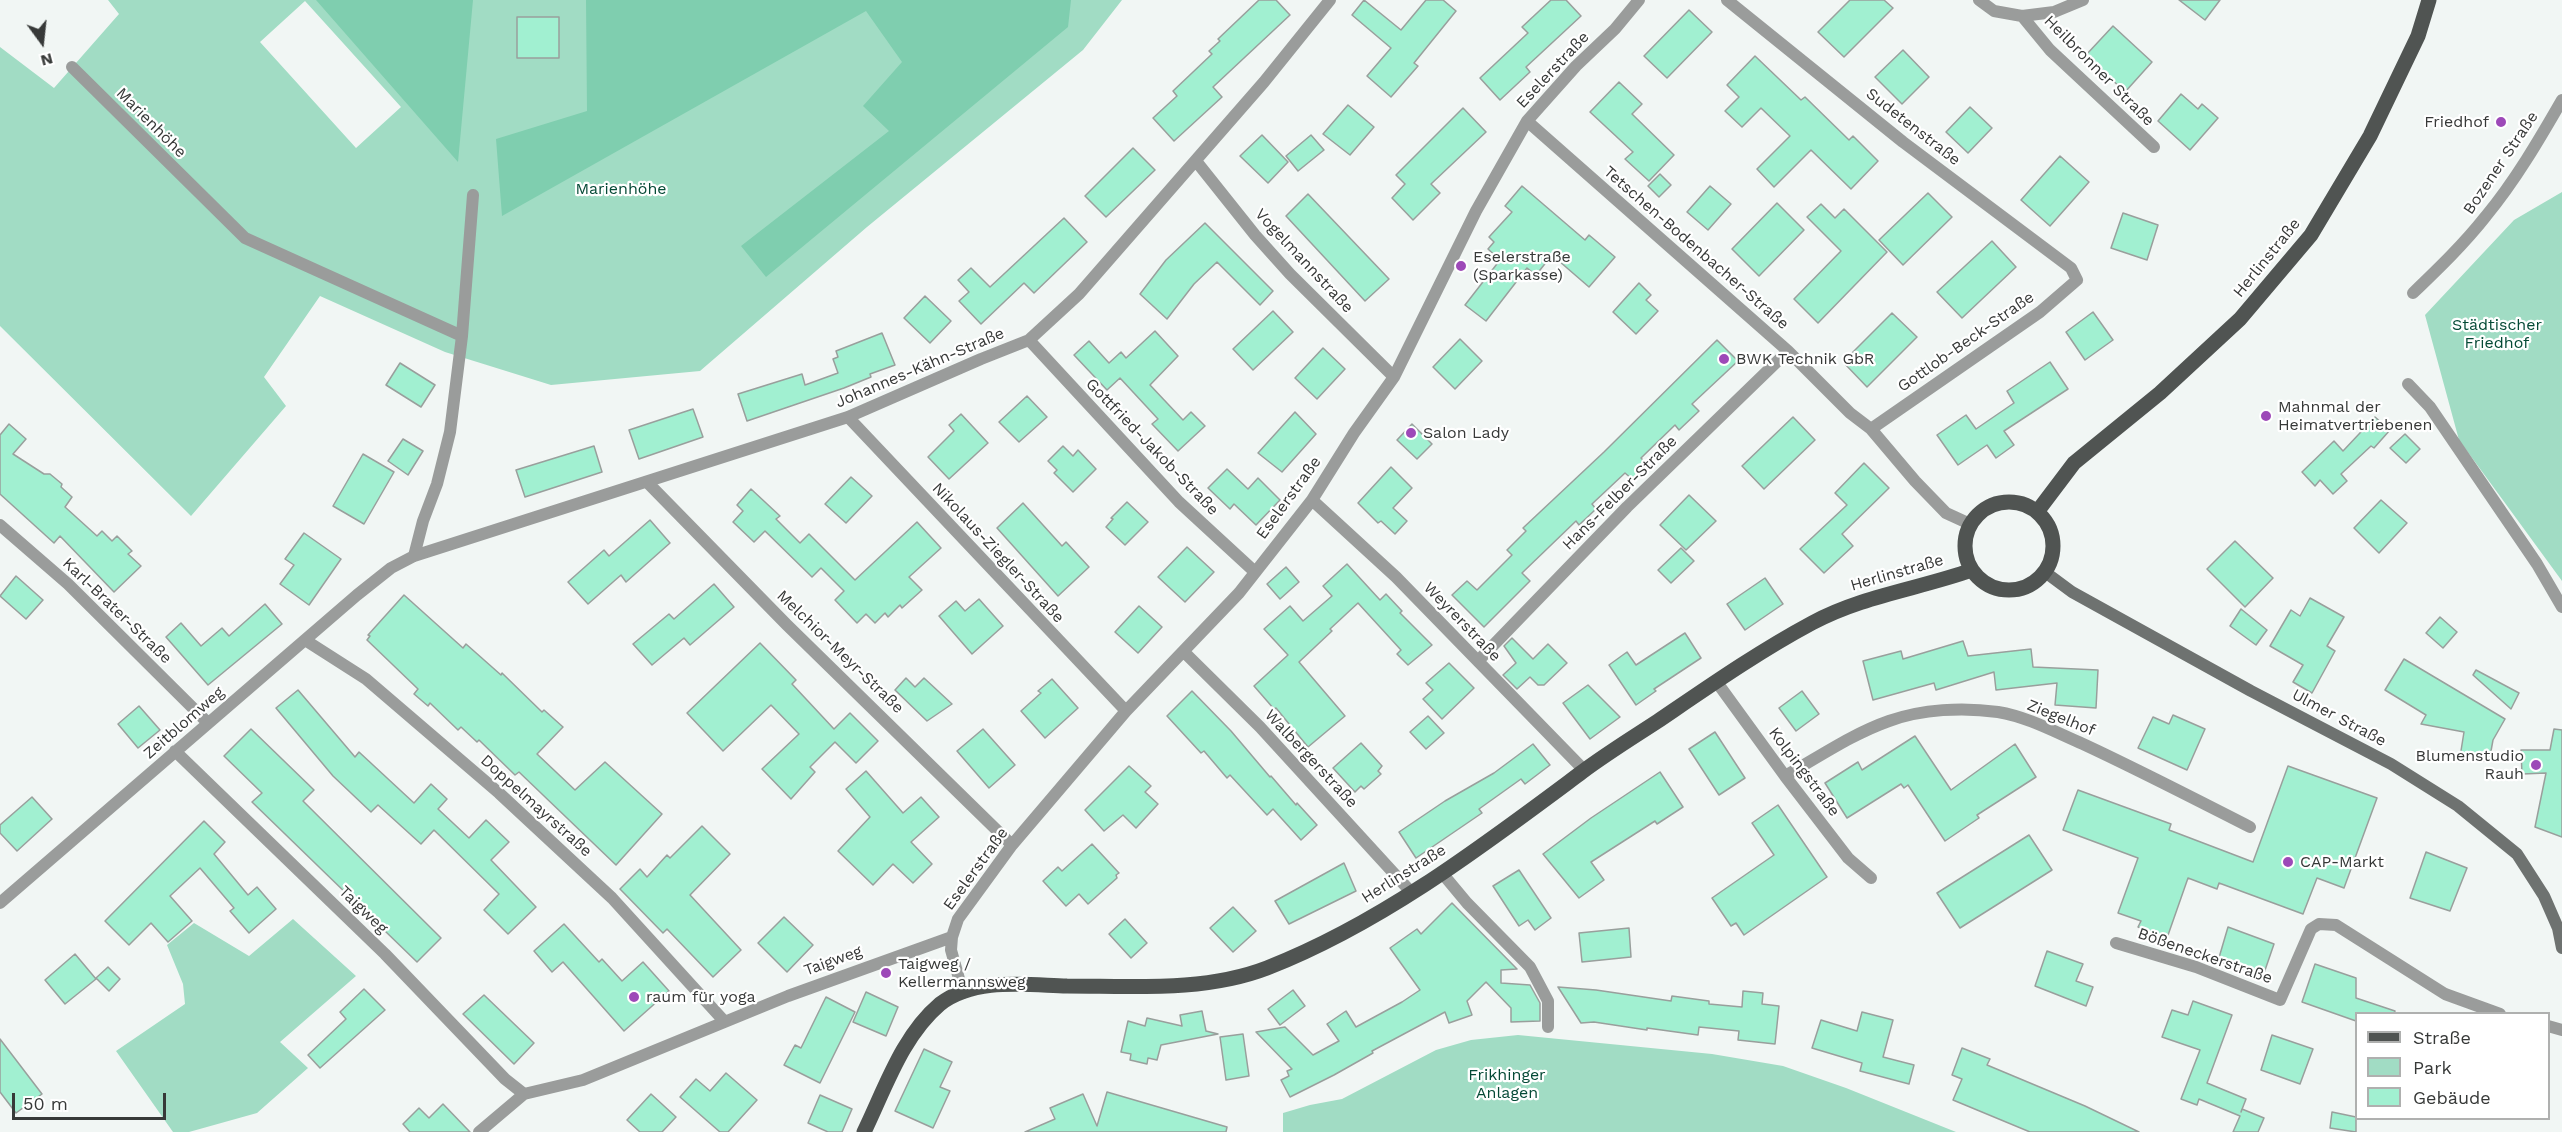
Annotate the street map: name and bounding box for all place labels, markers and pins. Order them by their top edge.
place label: Friedhof [2424,112,2489,132]
marker: Friedhof [2494,115,2508,129]
place label: Eselerstraße (Sparkasse) [1473,247,1571,285]
marker: Eselerstraße (Sparkasse) [1454,259,1468,273]
place label: BWK Technik GbR [1736,349,1874,369]
marker: BWK Technik GbR [1717,352,1731,366]
place label: Mahnmal der Heimatvertriebenen [2278,397,2432,435]
marker: Mahnmal der Heimatvertriebenen [2259,409,2273,423]
place label: Salon Lady [1423,423,1509,443]
marker: Salon Lady [1404,426,1418,440]
place label: Blumenstudio Rauh [2416,746,2524,784]
marker: Blumenstudio Rauh [2529,758,2543,772]
place label: CAP-Markt [2300,852,2384,872]
marker: CAP-Markt [2281,855,2295,869]
place label: Taigweg / Kellermannsweg [898,954,1026,992]
marker: Taigweg / Kellermannsweg [879,966,893,980]
place label: raum für yoga [646,987,756,1007]
marker: raum für yoga [627,990,641,1004]

